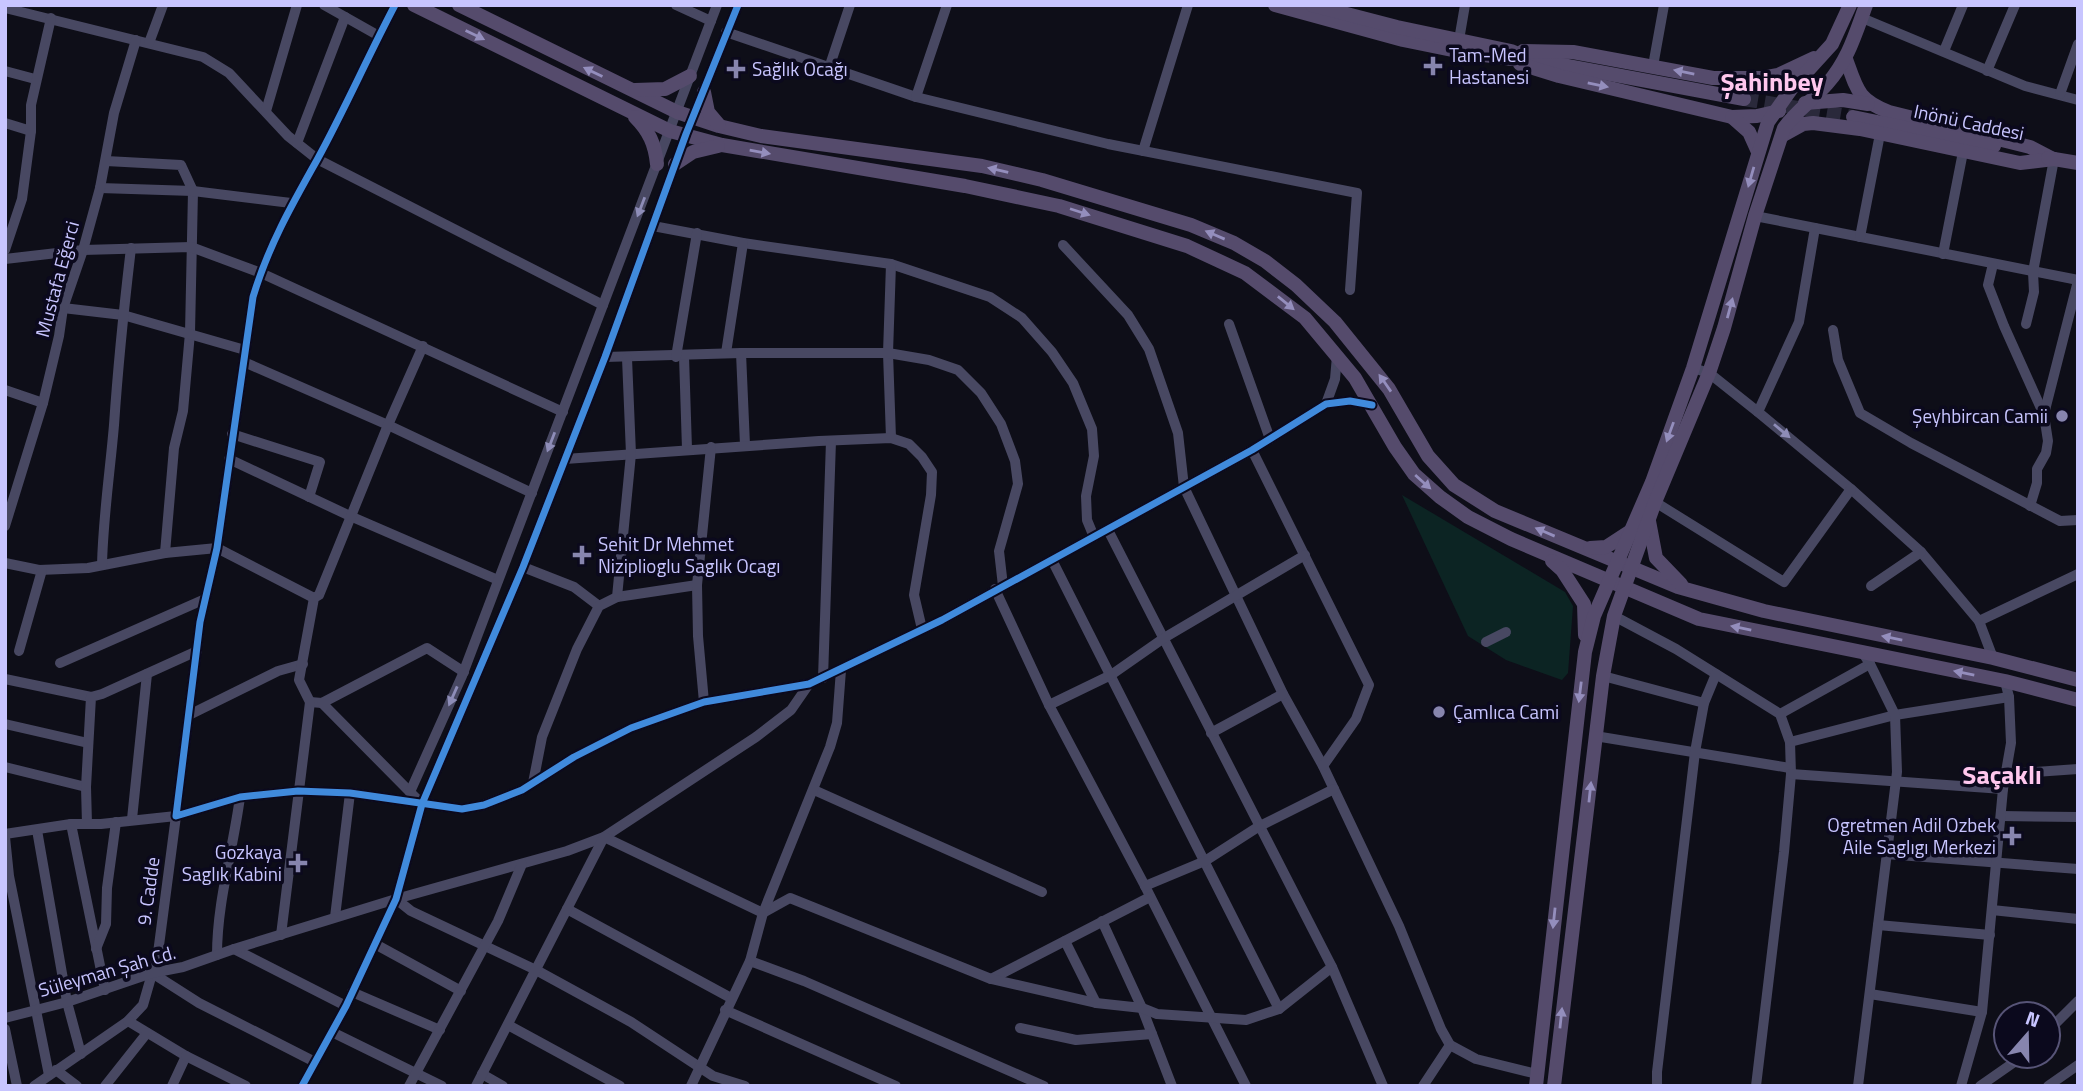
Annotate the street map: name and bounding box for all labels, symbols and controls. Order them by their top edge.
one-way arrow [465,30,485,41]
place label: Tam-Med Hastanesi [1449,40,1529,91]
place label: Sağlık Ocağı [752,54,848,83]
marker: Tam-Med Hastanesi [1423,56,1443,76]
marker: Sağlık Ocağı [726,59,746,79]
district label: Şahinbey [1720,62,1824,101]
one-way arrow [583,66,603,77]
one-way arrow [1673,67,1695,78]
one-way arrow [1587,79,1609,90]
street label: Inönü Caddesi [1911,96,2027,147]
one-way arrow [749,147,771,158]
one-way arrow [987,164,1009,175]
one-way arrow [1745,166,1756,188]
one-way arrow [635,196,646,217]
one-way arrow [1069,208,1090,218]
street label: Mustafa Eğerci [27,217,86,340]
one-way arrow [1205,230,1226,241]
one-way arrow [1277,296,1295,311]
one-way arrow [1725,297,1736,319]
one-way arrow [1378,373,1391,393]
place label: Şeyhbircan Camii [1912,401,2048,430]
marker: Şeyhbircan Camii [2054,408,2070,424]
one-way arrow [1664,422,1675,443]
one-way arrow [1773,423,1790,438]
one-way arrow [546,432,557,453]
one-way arrow [1415,474,1432,490]
one-way arrow [1534,527,1555,538]
place label: Sehit Dr Mehmet Niziplioglu Saglık Ocagı [598,529,781,580]
marker: Sehit Dr Mehmet Niziplioglu Saglık Ocagı [572,545,592,565]
one-way arrow [1730,623,1752,634]
one-way arrow [1881,632,1903,643]
one-way arrow [1953,667,1975,678]
one-way arrow [1575,681,1586,703]
one-way arrow [447,685,458,706]
place label: Çamlıca Cami [1453,697,1559,726]
marker: Çamlıca Cami [1431,704,1447,720]
district label: Saçaklı [1962,755,2042,794]
one-way arrow [1585,781,1596,803]
place label: Ogretmen Adil Ozbek Aile Saglıgı Merkezi [1827,810,1996,861]
marker: Ogretmen Adil Ozbek Aile Saglıgı Merkezi [2002,826,2022,846]
place label: Gozkaya Saglık Kabini [182,837,282,888]
marker: Gozkaya Saglık Kabini [288,853,308,873]
street label: 9. Cadde [128,855,167,927]
one-way arrow [1549,907,1560,929]
street label: Süleyman Şah Cd. [35,937,179,1004]
north arrow [1992,1000,2062,1070]
text: N [2022,1003,2044,1034]
one-way arrow [1556,1007,1567,1029]

